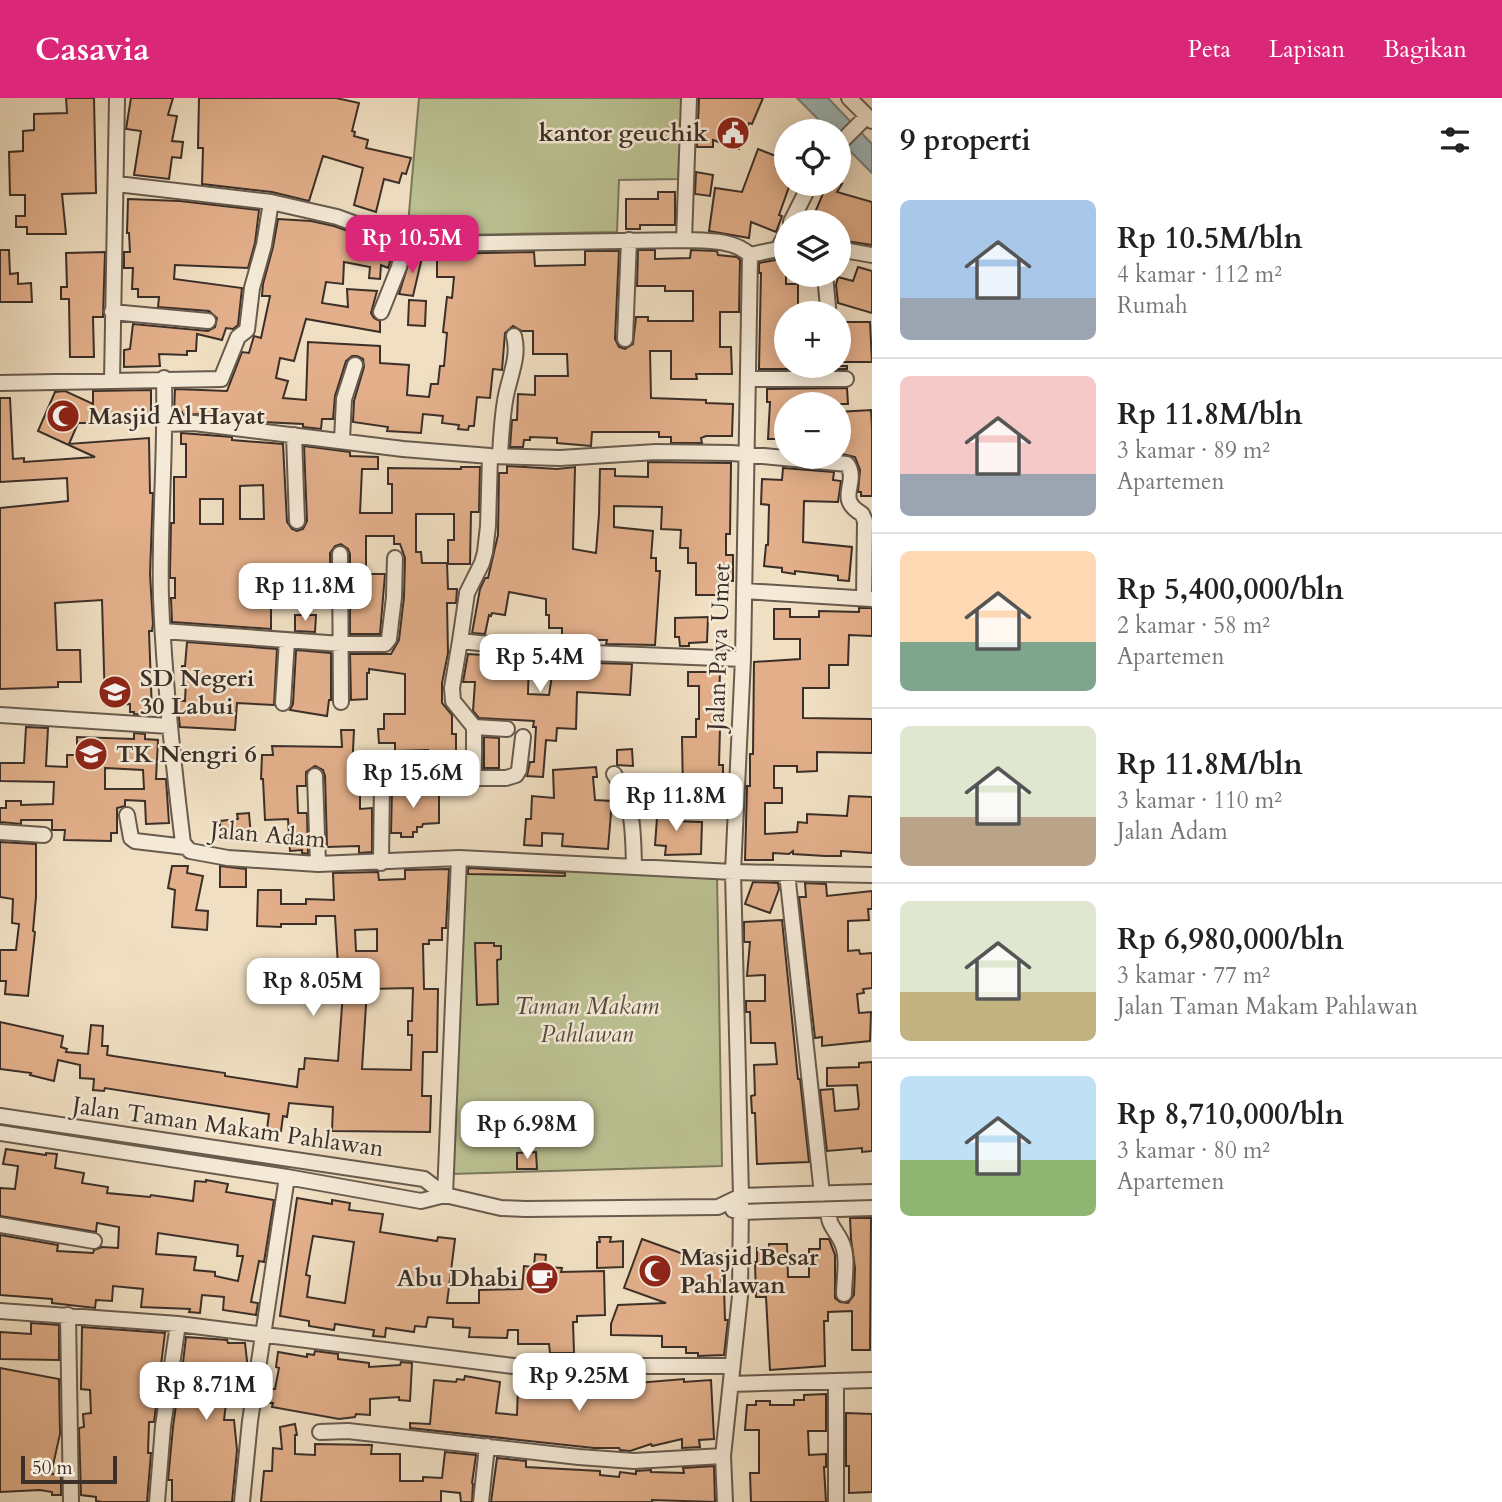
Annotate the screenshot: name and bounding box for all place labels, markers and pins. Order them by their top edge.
public building icon: kantor geuchik [714,114,752,152]
place label: kantor geuchik [539,117,708,150]
pin: Rp 10.5M [340,216,484,275]
mosque icon: Masjid Al Hayat [44,397,82,435]
place label: Masjid Al Hayat [88,400,265,433]
pin: Rp 11.8M [233,564,377,623]
pin: Rp 5.4M [475,634,605,694]
place label: SD Negeri 30 Labui [140,662,255,723]
school or university icon: SD Negeri 30 Labui [96,673,134,711]
school or university icon: TK Nengri 6 [72,735,110,773]
place label: TK Nengri 6 [116,738,257,771]
pin: Rp 15.6M [341,750,485,810]
pin: Rp 11.8M [604,774,748,833]
pin: Rp 8.05M [241,958,385,1018]
pin: Rp 6.98M [455,1102,599,1161]
place label: Masjid Besar Pahlawan [680,1241,819,1302]
mosque icon: Masjid Besar Pahlawan [636,1252,674,1290]
cafe icon: Abu Dhabi [523,1259,561,1297]
place label: Abu Dhabi [397,1262,518,1295]
pin: Rp 9.25M [507,1354,651,1413]
pin: Rp 8.71M [134,1362,278,1422]

